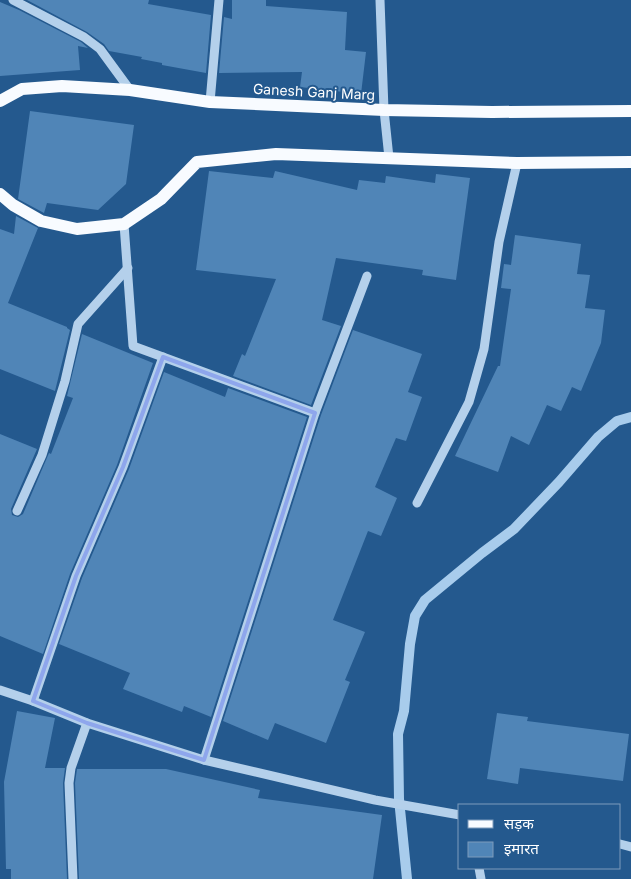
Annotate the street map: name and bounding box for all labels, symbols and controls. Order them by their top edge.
street label: Ganesh Ganj Marg [252,80,376,103]
legend [458,804,621,869]
text: सड़क [504,814,534,833]
text: इमारत [504,839,539,858]

